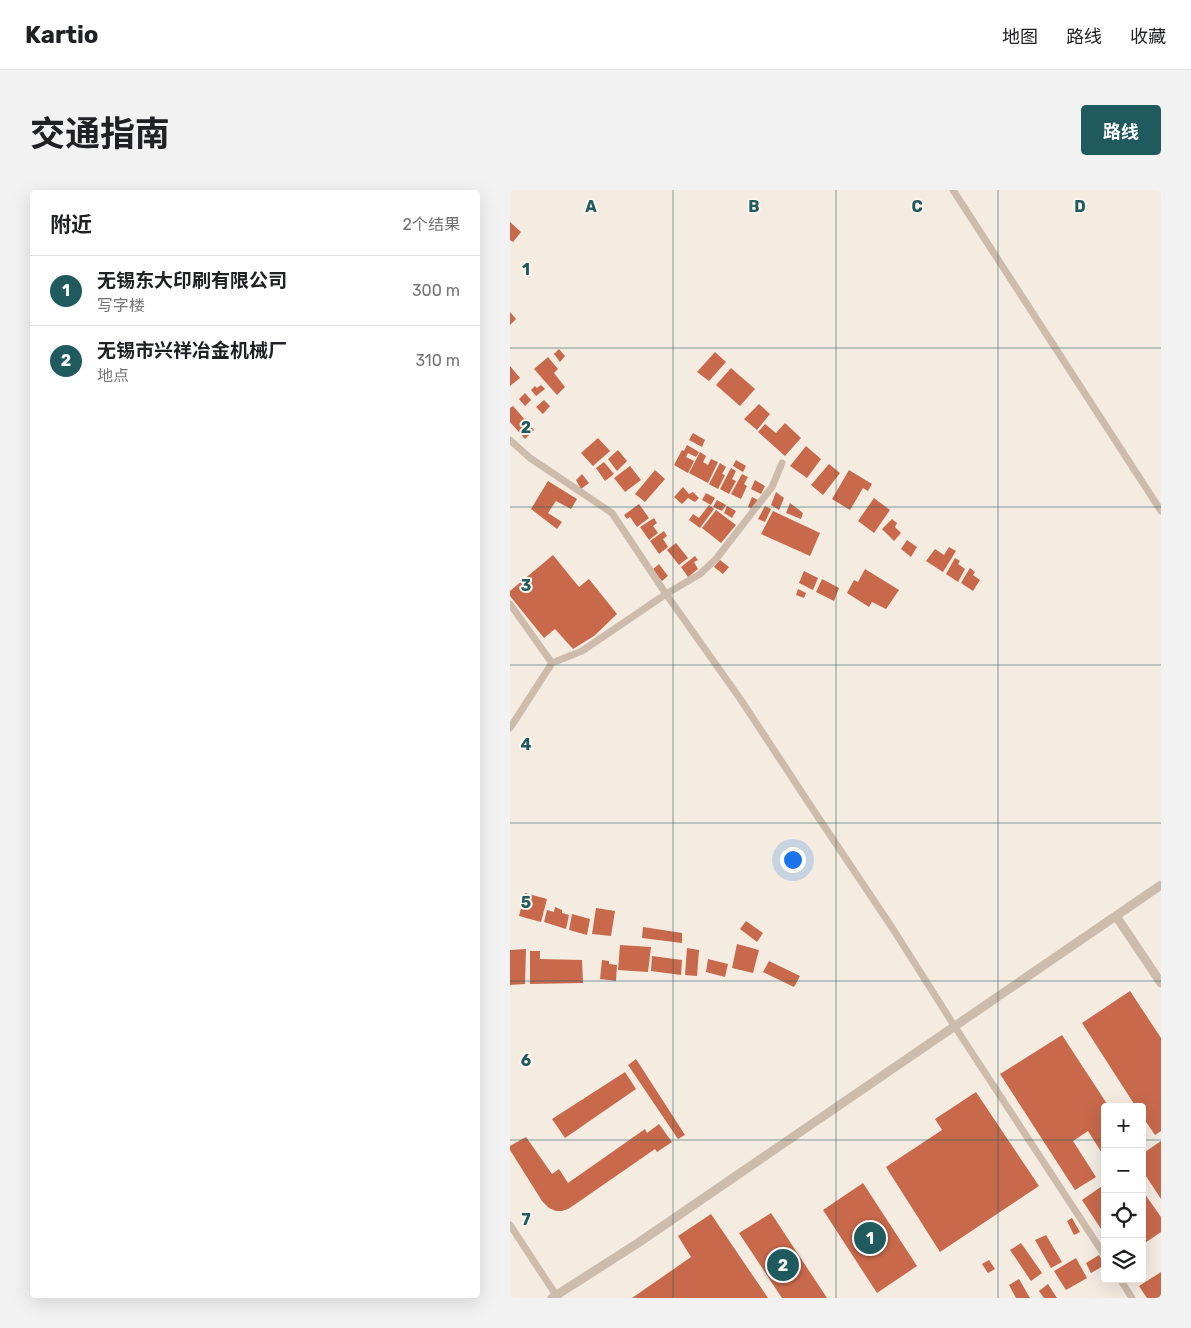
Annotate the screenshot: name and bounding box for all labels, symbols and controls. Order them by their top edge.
text: Kartio [25,21,99,49]
text: 地图 [1002,26,1038,48]
text: 路线 [1066,26,1102,48]
text: 收藏 [1130,26,1166,48]
button: 路线 [1081,105,1161,155]
text: 交通指南 [30,113,170,155]
text: A [585,197,597,216]
text: B [748,197,760,216]
text: C [911,197,923,216]
text: D [1074,197,1086,216]
text: 附近 [50,212,92,237]
text: 2个结果 [403,215,460,234]
text: 1 [522,260,530,279]
text: 无锡东大印刷有限公司 [97,269,287,292]
text: 1 [62,281,70,300]
text: 300 m [412,281,460,300]
text: 写字楼 [97,296,145,315]
text: 无锡市兴祥冶金机械厂 [97,339,287,362]
text: 2 [61,351,71,370]
text: 310 m [416,351,460,370]
text: 地点 [97,366,129,385]
text: 2 [521,418,531,437]
text: 3 [521,576,531,595]
text: 4 [521,735,532,754]
your location [780,847,806,873]
text: 5 [521,893,531,912]
text: 6 [521,1051,531,1070]
map controls [1101,1103,1146,1283]
button: + [1101,1103,1146,1148]
button: − [1101,1148,1146,1193]
button: locate [1101,1193,1146,1238]
text: 7 [521,1210,531,1229]
pin: 1 [854,1219,886,1257]
button: layers [1101,1238,1146,1283]
pin: 2 [767,1246,799,1284]

